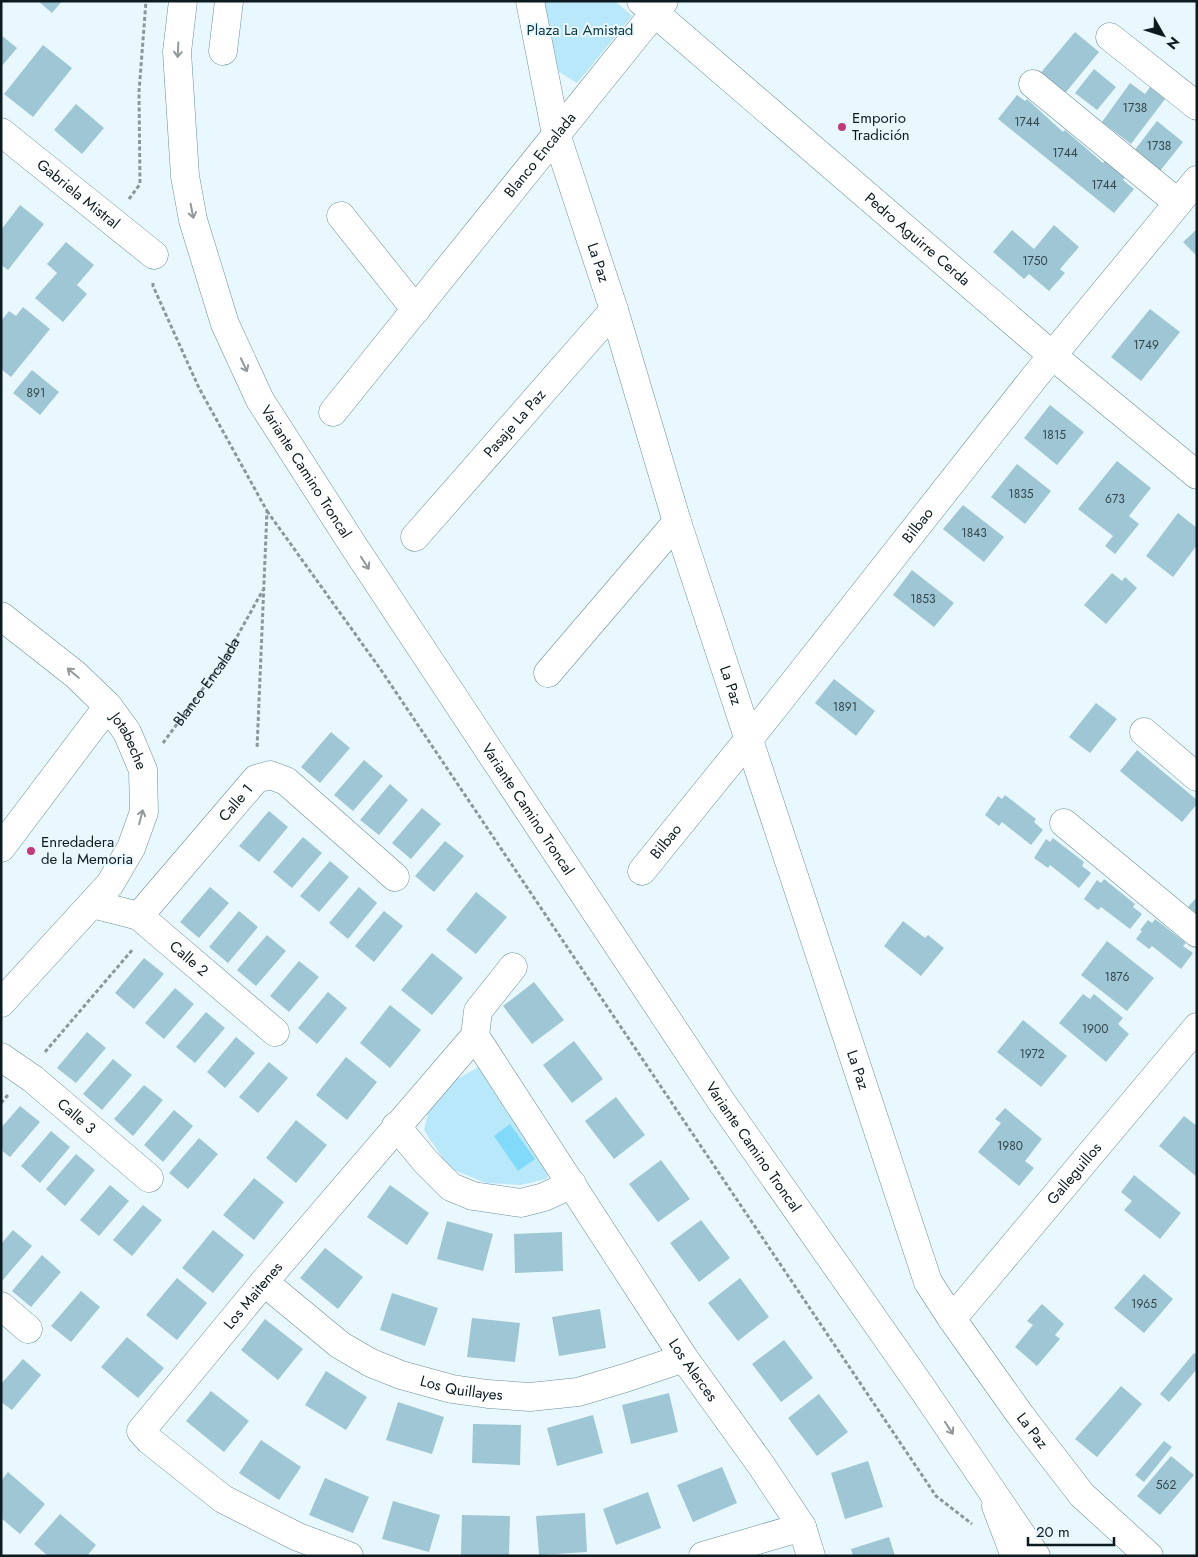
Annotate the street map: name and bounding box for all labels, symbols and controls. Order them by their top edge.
north arrow [1138,10,1188,60]
park label: Plaza La Amistad [527,19,633,41]
text: N [1162,33,1184,54]
one-way arrow [174,41,183,57]
house number: 1738 [1123,99,1147,117]
place label: Emporio Tradición [852,107,910,146]
street label: Blanco Encalada [499,108,581,202]
house number: 1744 [1014,113,1040,131]
marker: Emporio Tradición [836,121,848,133]
house number: 1738 [1147,137,1171,155]
house number: 1744 [1052,144,1078,162]
street label: Gabriela Mistral [32,154,124,234]
house number: 1744 [1091,176,1117,194]
street label: Pedro Aguirre Cerda [860,187,975,291]
one-way arrow [187,203,197,219]
street label: La Paz [582,240,615,285]
house number: 1750 [1022,252,1048,270]
house number: 1749 [1133,336,1159,354]
one-way arrow [240,357,249,372]
house number: 891 [27,384,45,402]
street label: Pasaje La Paz [478,384,551,463]
street label: Variante Camino Troncal [255,401,357,542]
house number: 1815 [1042,426,1066,444]
house number: 1835 [1008,485,1034,503]
house number: 673 [1105,490,1125,508]
street label: Bilbao [897,503,939,548]
house number: 1843 [961,524,987,542]
one-way arrow [359,556,370,570]
house number: 1853 [910,590,936,608]
street label: Blanco Encalada [168,634,245,731]
street label: La Paz [714,663,748,708]
one-way arrow [66,667,79,678]
house number: 1891 [833,698,857,716]
street label: Jotabeche [104,706,153,773]
street label: Variante Camino Troncal [476,739,580,880]
street label: Calle 1 [213,779,258,826]
one-way arrow [137,809,147,825]
street label: Bilbao [645,819,687,864]
place label: Enredadera de la Memoria [41,831,133,870]
marker: Enredadera de la Memoria [25,845,37,857]
street label: Calle 2 [164,935,213,982]
house number: 1876 [1105,968,1130,986]
house number: 1900 [1082,1020,1108,1038]
house number: 1972 [1019,1045,1045,1063]
street label: La Paz [841,1047,875,1093]
street label: Variante Camino Troncal [700,1078,806,1216]
street label: Calle 3 [52,1093,101,1139]
house number: 1980 [997,1137,1023,1155]
street label: Galleguillos [1042,1138,1107,1209]
street label: Los Maitenes [218,1257,288,1334]
house number: 1965 [1131,1295,1157,1313]
street label: Los Alerces [663,1334,723,1406]
street label: Los Quillayes [418,1370,503,1406]
street label: La Paz [1011,1408,1053,1453]
one-way arrow [944,1421,954,1435]
house number: 562 [1156,1476,1176,1494]
scale bar [1028,1514,1114,1546]
text: 20 m [1036,1521,1070,1543]

